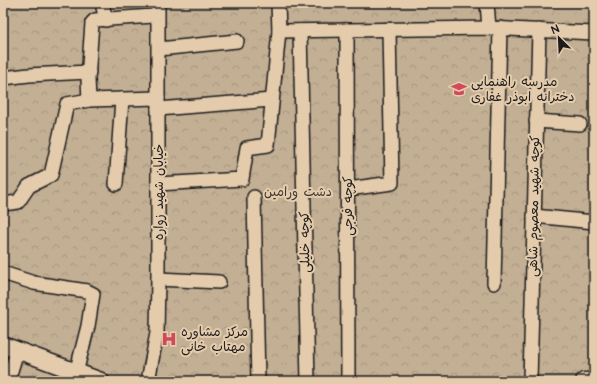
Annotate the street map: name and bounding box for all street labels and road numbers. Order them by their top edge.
street label: کوچه شهید معصوم شاهی [524,135,545,277]
street label: خیابان شهید زواره [150,144,168,240]
street label: کوچه فرجی [339,176,357,236]
street label: کوچه خلیلی [295,211,315,273]

